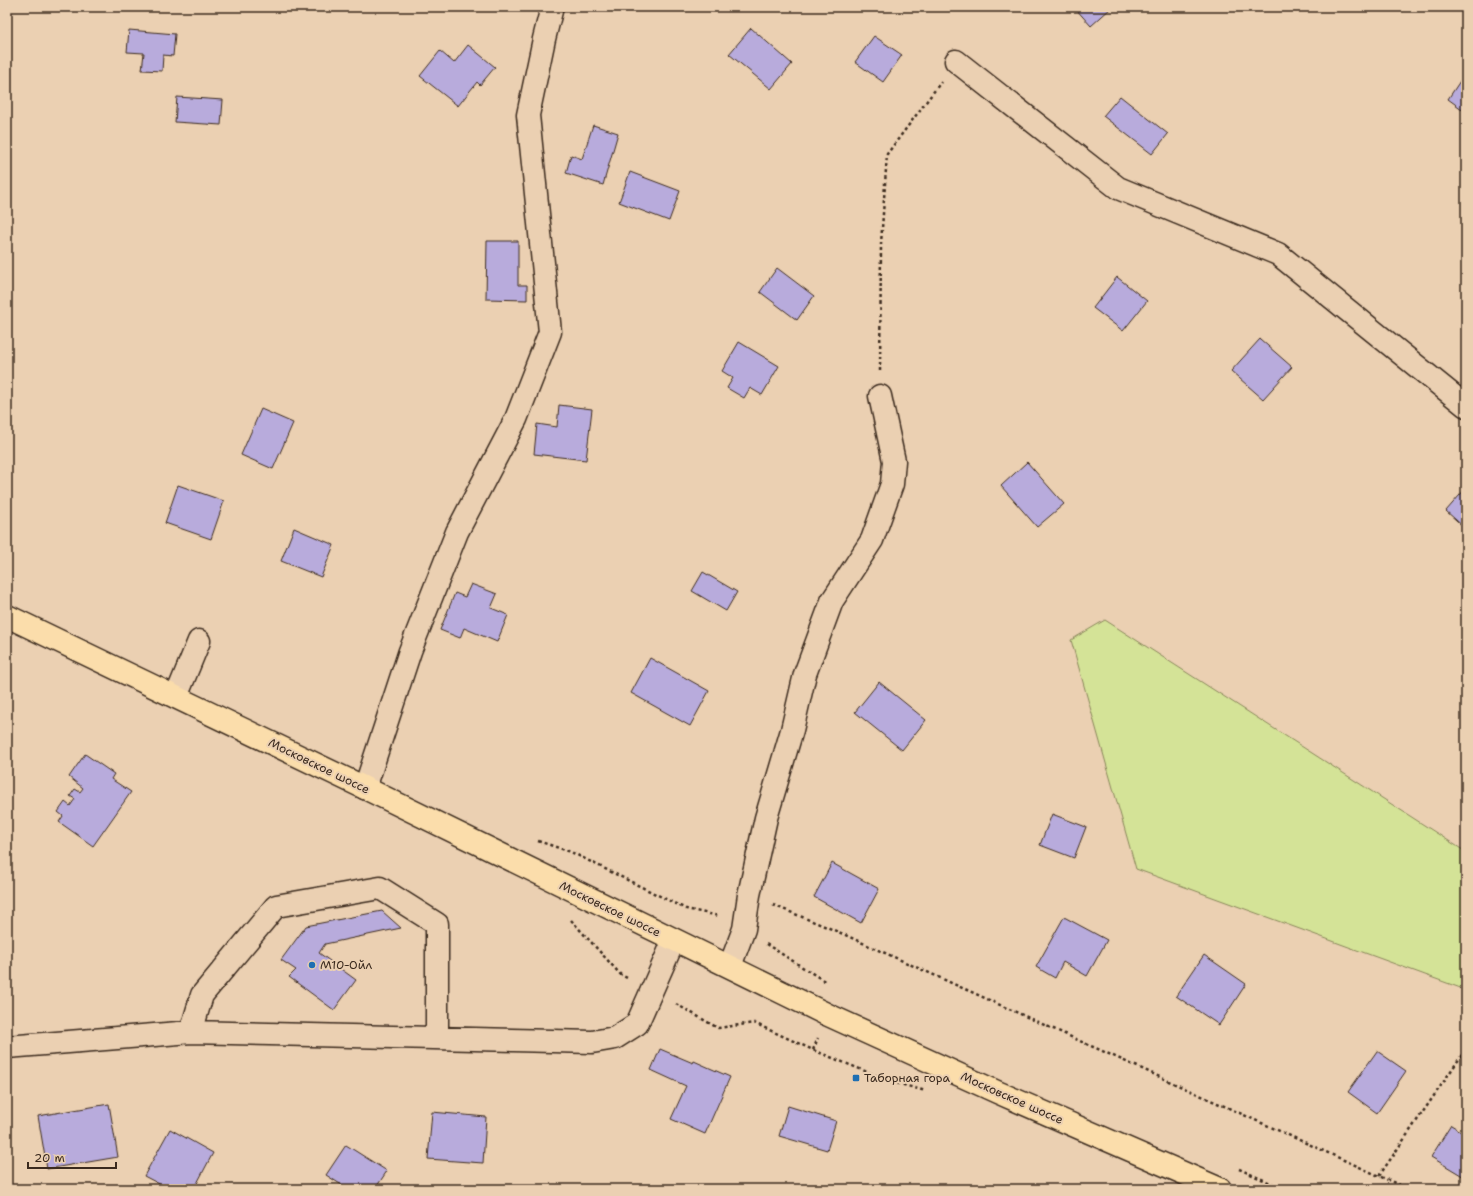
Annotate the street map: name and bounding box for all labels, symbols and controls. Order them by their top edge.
street label: Московское шоссе [266,735,372,798]
street label: Московское шоссе [557,878,663,941]
place label: М10-Ойл [320,957,373,973]
marker: М10-Ойл [307,960,317,970]
street label: Московское шоссе [958,1068,1066,1128]
place label: Таборная гора [864,1070,951,1086]
marker: Таборная гора [851,1073,861,1083]
scale bar [28,1144,116,1170]
text: 20 m [34,1150,65,1166]

